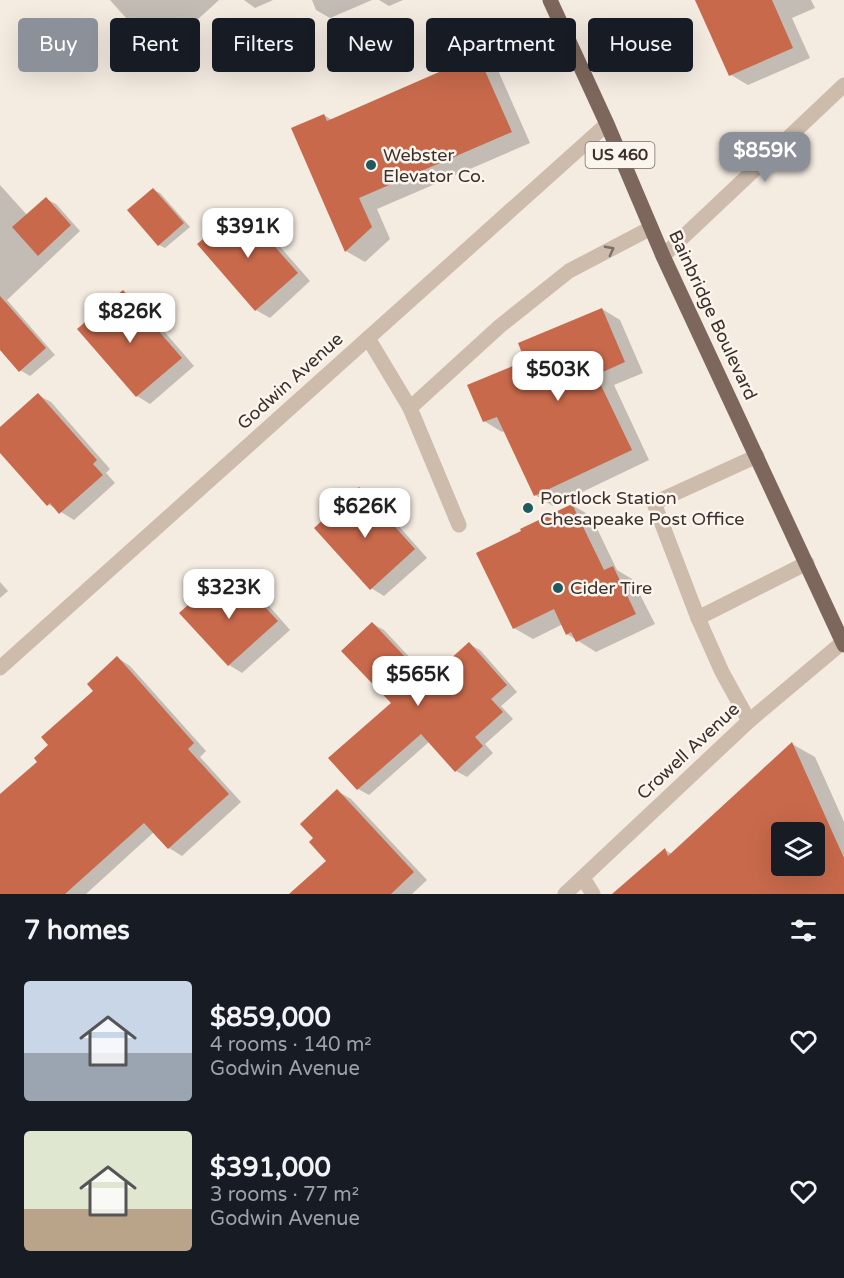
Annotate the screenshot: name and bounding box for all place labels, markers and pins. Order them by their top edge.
pin: $859K [723,132,807,183]
place label: Webster Elevator Co. [383,144,485,187]
marker: Webster Elevator Co. [364,158,378,172]
pin: $391K [206,208,290,259]
pin: $826K [88,293,172,344]
pin: $503K [516,351,600,402]
place label: Portlock Station Chesapeake Post Office [540,487,744,530]
pin: $626K [323,488,407,539]
marker: Portlock Station Chesapeake Post Office [521,501,535,515]
pin: $323K [187,569,271,620]
place label: Cider Tire [570,577,652,599]
marker: Cider Tire [551,581,565,595]
pin: $565K [376,656,460,707]

